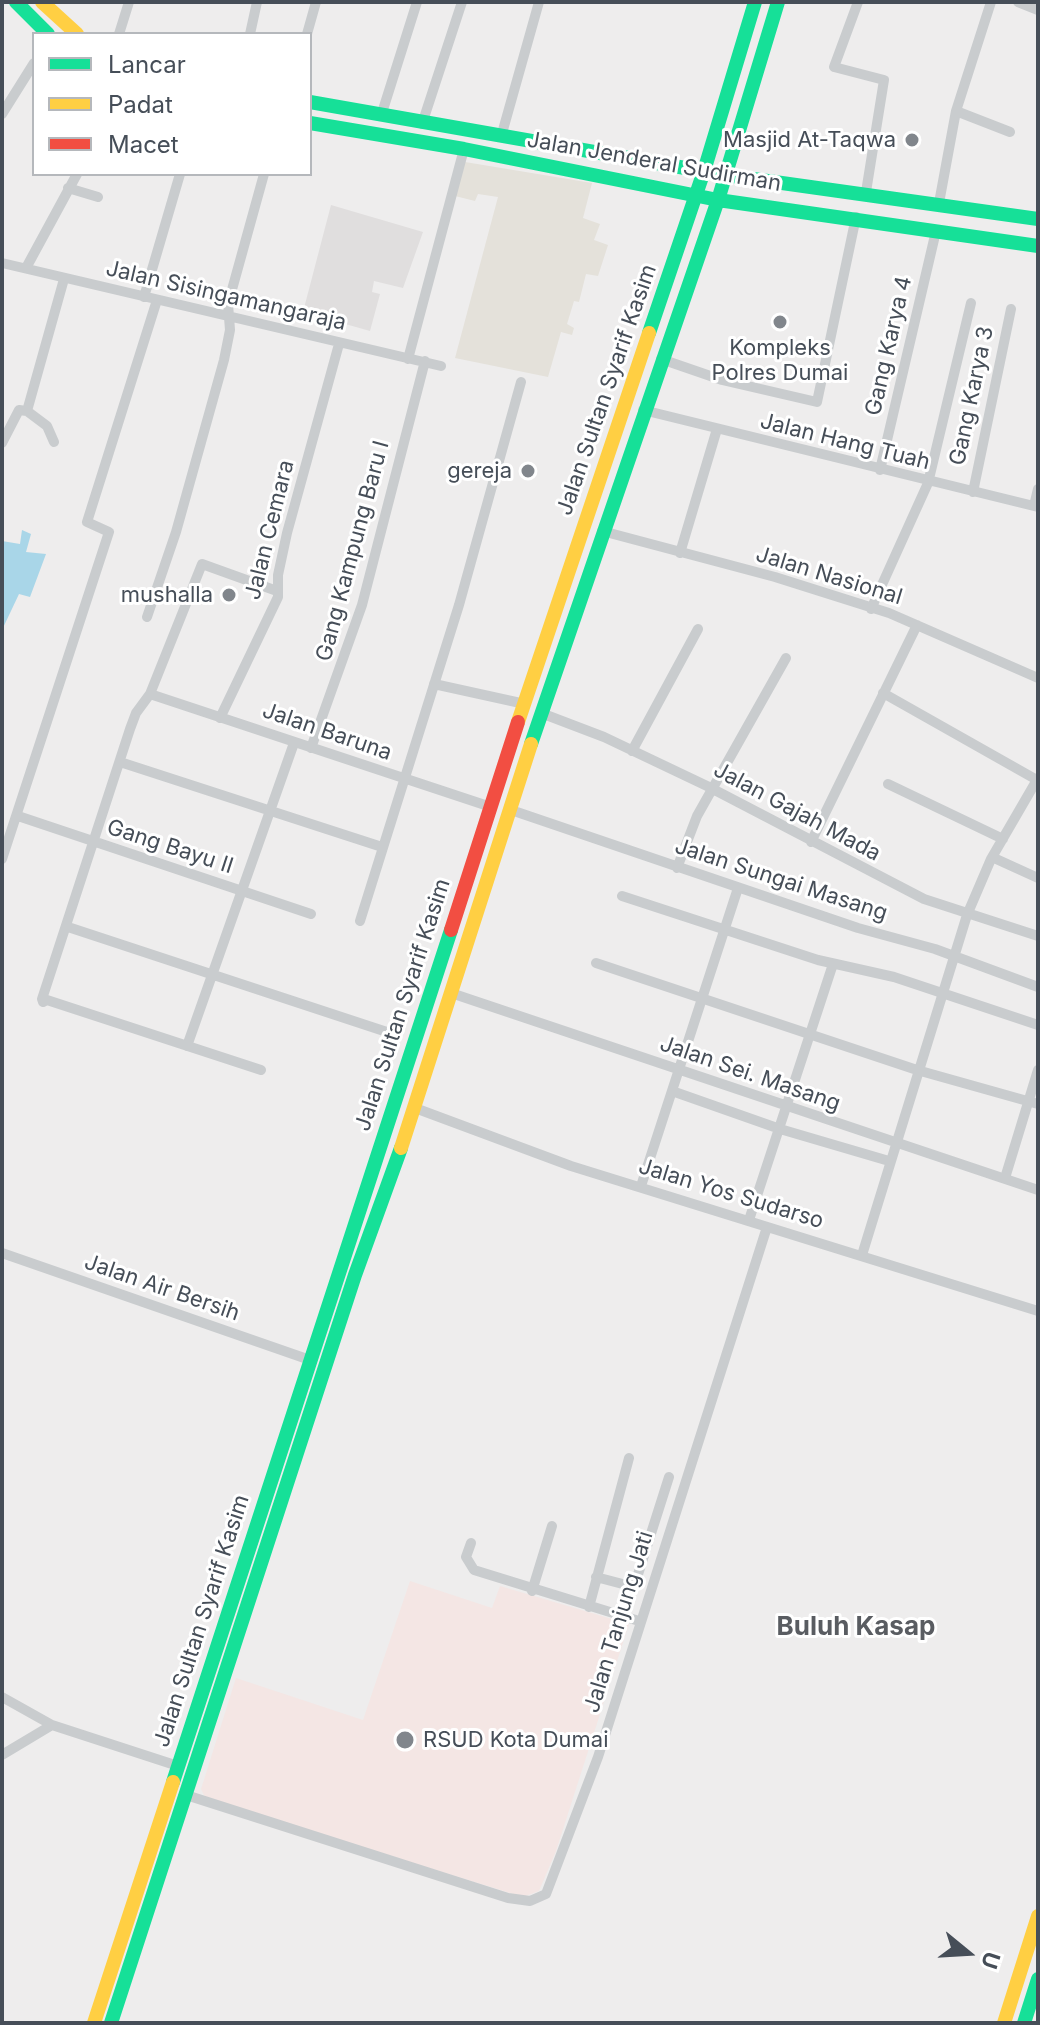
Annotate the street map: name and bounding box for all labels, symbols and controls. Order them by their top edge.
legend [32,32,312,176]
text: Lancar [108,50,186,79]
text: Padat [108,90,173,119]
street label: Jalan Jenderal Sudirman [525,127,783,197]
place label: Masjid At-Taqwa [723,127,896,153]
text: Macet [108,130,179,159]
marker: Masjid At-Taqwa [903,131,921,149]
street label: Jalan Sisingamangaraja [103,255,349,337]
street label: Jalan Sultan Syarif Kasim [552,261,662,519]
street label: Gang Karya 4 [860,274,918,418]
marker: Kompleks Polres Dumai [771,313,789,331]
street label: Gang Karya 3 [944,324,1000,468]
place label: Kompleks Polres Dumai [712,335,848,386]
street label: Jalan Hang Tuah [757,408,933,476]
street label: Gang Kampung Baru I [311,438,395,664]
street label: Jalan Cemara [240,457,300,603]
place label: gereja [447,458,512,484]
marker: gereja [519,462,537,480]
street label: Jalan Nasional [753,541,905,611]
place label: mushalla [121,582,213,608]
marker: mushalla [220,586,238,604]
street label: Jalan Baruna [259,698,395,766]
street label: Jalan Gajah Mada [709,757,885,867]
street label: Gang Bayu II [104,814,236,880]
street label: Jalan Sungai Masang [671,833,891,927]
street label: Jalan Sultan Syarif Kasim [350,875,456,1135]
street label: Jalan Sei. Masang [656,1031,844,1117]
street label: Jalan Yos Sudarso [635,1153,827,1235]
street label: Jalan Air Bersih [81,1249,243,1327]
street label: Jalan Sultan Syarif Kasim [149,1491,255,1751]
street label: Jalan Tanjung Jati [579,1528,659,1716]
district label: Buluh Kasap [777,1611,935,1643]
place label: RSUD Kota Dumai [423,1727,608,1753]
marker: RSUD Kota Dumai [394,1729,416,1751]
north arrow [928,1913,1008,1993]
text: U [976,1949,1006,1972]

